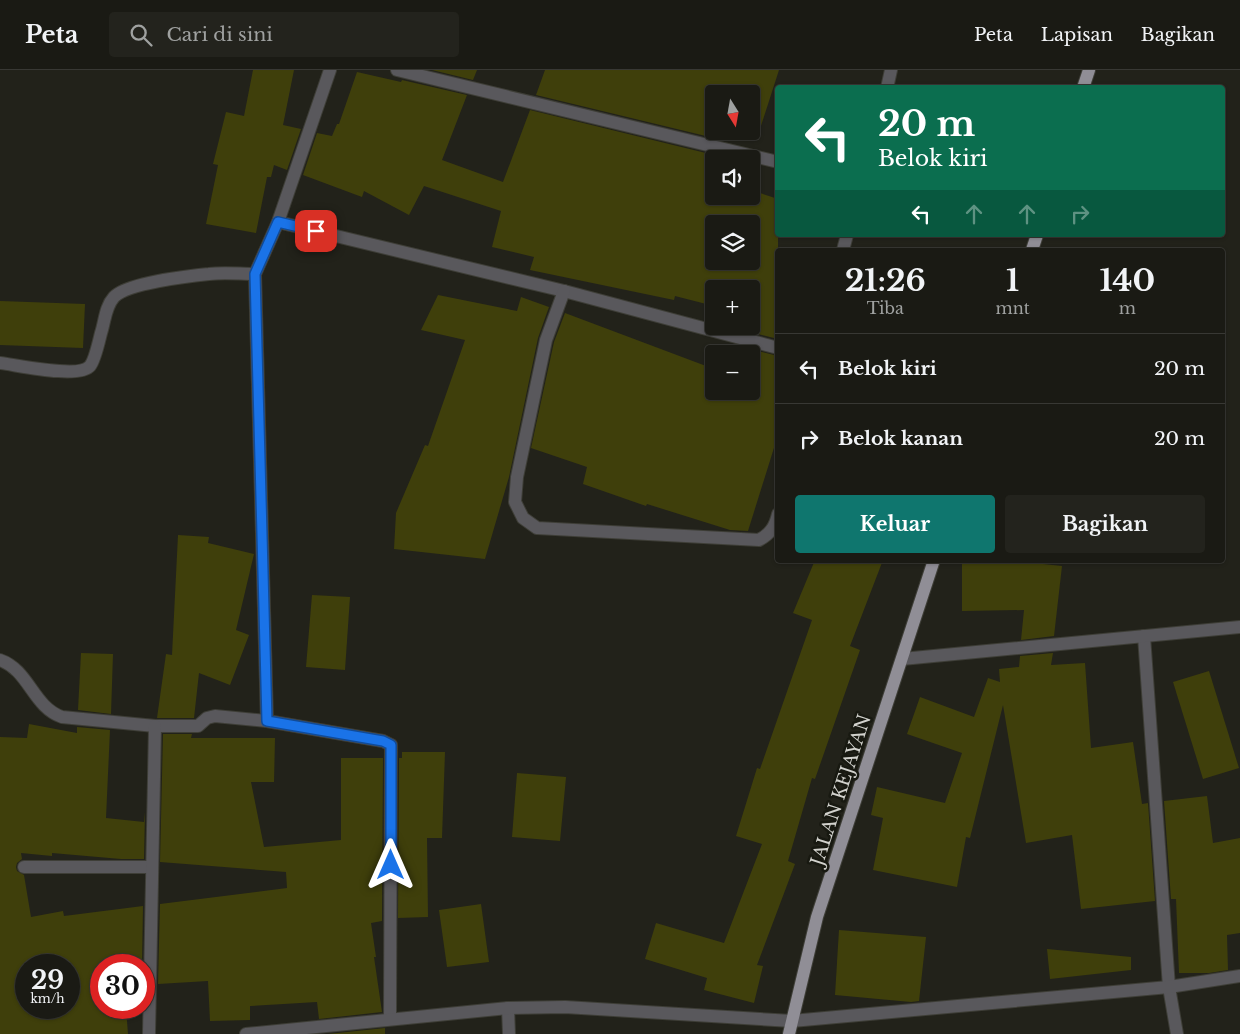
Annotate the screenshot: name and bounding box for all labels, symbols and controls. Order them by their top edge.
search box [109,12,459,57]
text: Peta [25,20,79,49]
icon: search [127,21,155,49]
text: Cari di sini [167,23,273,46]
text: Peta [974,24,1013,46]
text: Lapisan [1041,24,1113,46]
text: Bagikan [1141,24,1215,46]
north arrow [705,85,760,140]
map controls [705,85,760,400]
text: 20 m [878,102,975,145]
icon: left [795,105,860,170]
text: Belok kiri [878,145,988,172]
button: sound [705,150,760,205]
icon: left [907,200,935,228]
icon: ahead [960,200,988,228]
icon: ahead [1013,200,1041,228]
icon: right [1066,200,1094,228]
pin [295,210,337,252]
button: layers [705,215,760,270]
icon: arrive [302,217,330,245]
text: 21:26 [845,262,926,299]
text: 1 [1006,262,1019,299]
text: 140 [1100,262,1155,299]
button: + [705,280,760,335]
text: Tiba [867,298,904,318]
text: mnt [995,298,1030,318]
text: m [1119,298,1136,318]
button: − [705,345,760,400]
icon: left [795,355,823,383]
text: Belok kiri [838,357,937,380]
text: 20 m [1154,357,1205,380]
icon: right [795,425,823,453]
text: Belok kanan [838,427,963,450]
text: 20 m [1154,427,1205,450]
button: Keluar [795,495,995,553]
button: Bagikan [1005,495,1205,553]
street label: JALAN KEJAYAN [806,712,876,870]
position arrow [364,838,416,890]
speed limit sign: 30 [90,954,155,1019]
text: 29 [31,965,64,996]
text: km/h [30,991,65,1006]

